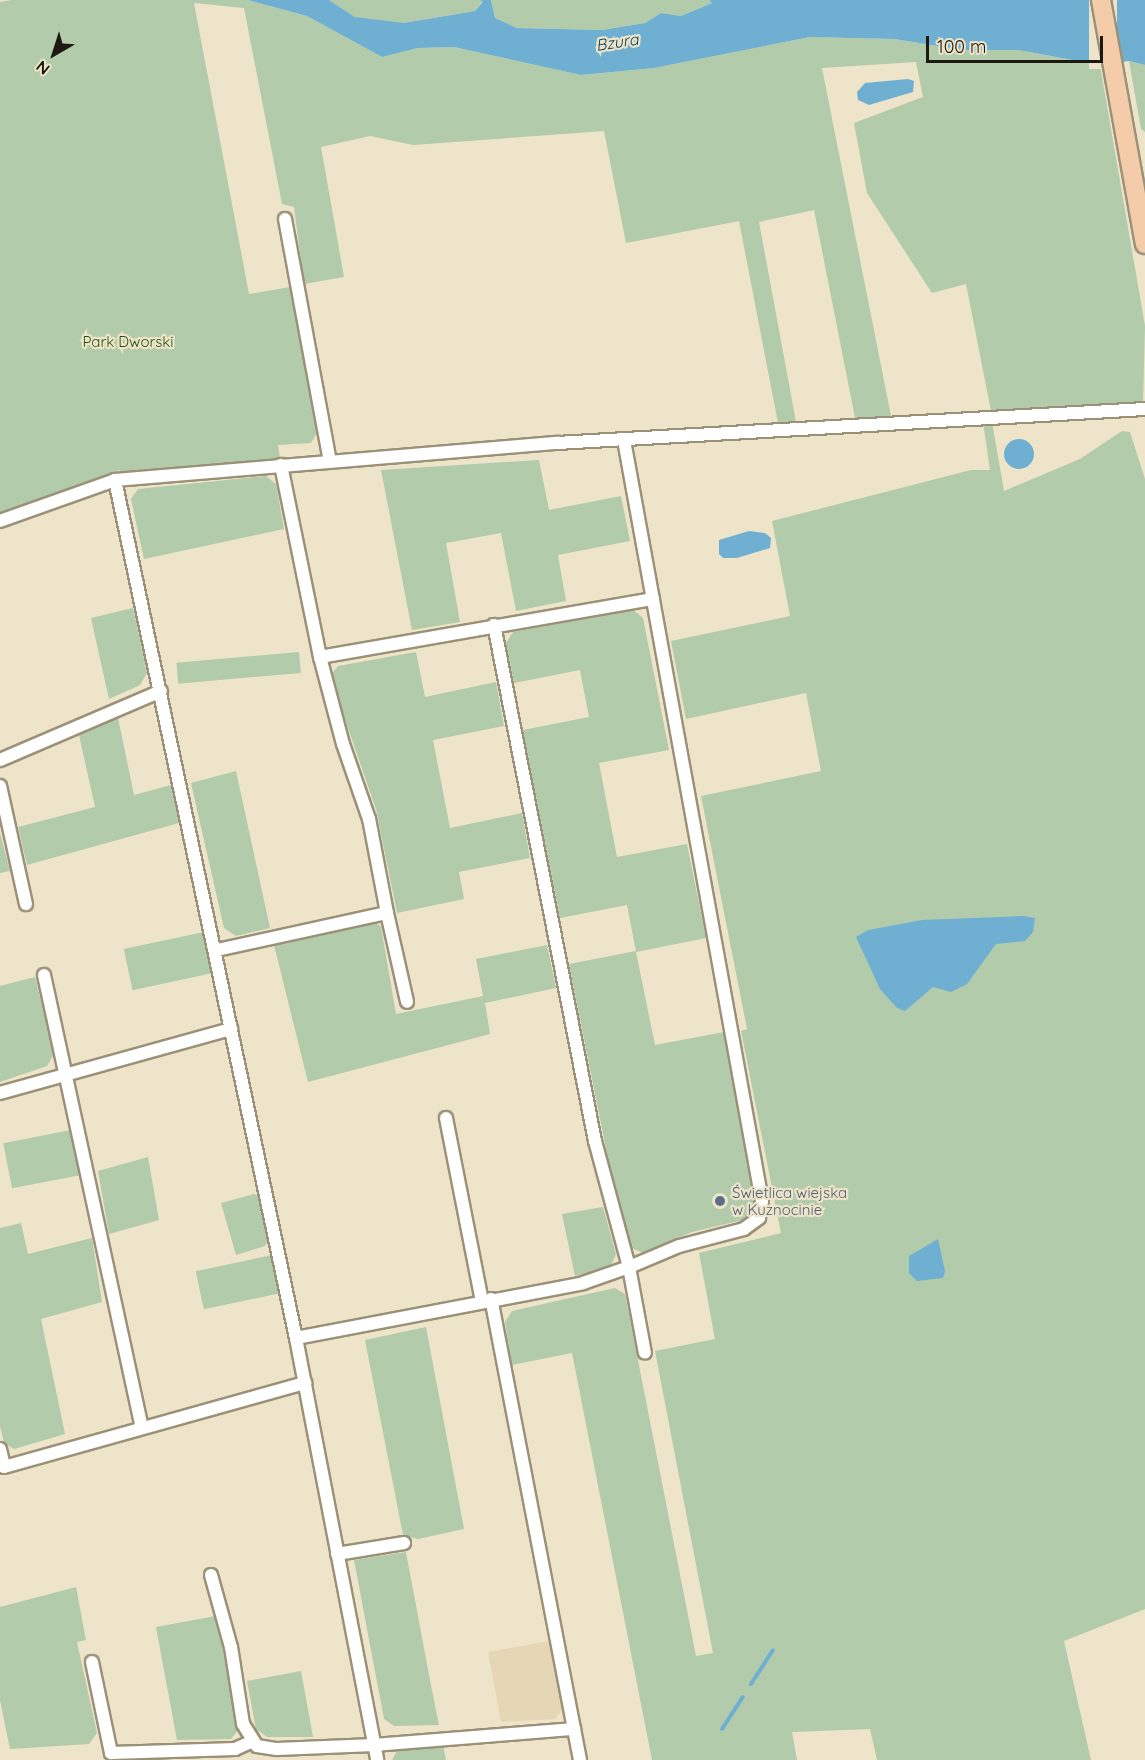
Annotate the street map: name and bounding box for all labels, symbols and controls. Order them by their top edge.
north arrow [24,24,84,84]
scale bar [929,24,1106,62]
water label: Bzura [594,29,640,55]
text: 100 m [937,35,986,58]
text: N [32,57,54,79]
park label: Park Dworski [82,333,174,351]
place label: Świetlica wiejska w Kuznocinie [732,1183,847,1218]
marker: Świetlica wiejska w Kuznocinie [713,1194,727,1208]

